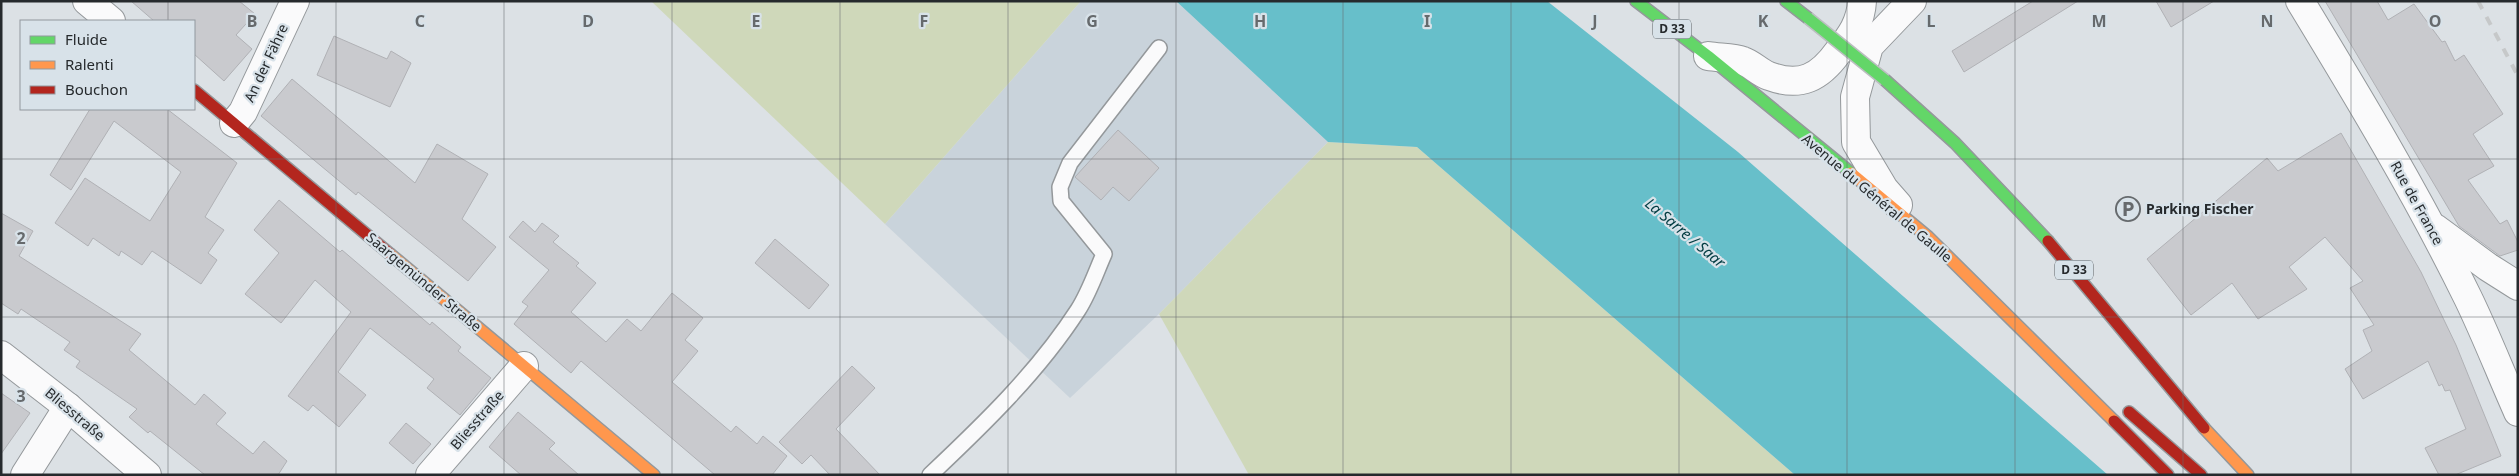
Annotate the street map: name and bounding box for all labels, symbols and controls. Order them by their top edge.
text: B [247,10,257,32]
text: C [415,10,425,32]
text: D [582,10,594,32]
text: E [752,10,761,32]
text: F [920,10,928,32]
text: G [1086,10,1098,32]
text: H [1254,10,1266,32]
text: I [1424,10,1430,32]
text: J [1590,10,1598,32]
text: K [1758,10,1769,32]
text: L [1927,10,1936,32]
text: M [2091,10,2107,32]
text: N [2260,10,2274,32]
text: O [2429,10,2441,32]
legend [20,20,195,110]
street label: An der Fähre [239,20,292,105]
road number: D 33 [1653,20,1691,38]
text: Fluide [65,29,107,49]
text: Ralenti [65,54,114,74]
text: Bouchon [65,79,128,99]
street label: Avenue du Général de Gaulle [1798,129,1957,266]
street label: Rue de France [2387,158,2448,248]
water label: La Sarre / Saar [1641,193,1731,272]
parking icon: Parking Fischer [2115,196,2141,222]
place label: Parking Fischer [2146,199,2254,218]
text: 2 [16,227,26,249]
street label: Saargemünder Straße [363,228,486,335]
road number: D 33 [2055,260,2093,280]
street label: Bliesstraße [41,383,109,444]
text: 3 [16,385,26,407]
street label: Bliesstraße [446,386,508,453]

